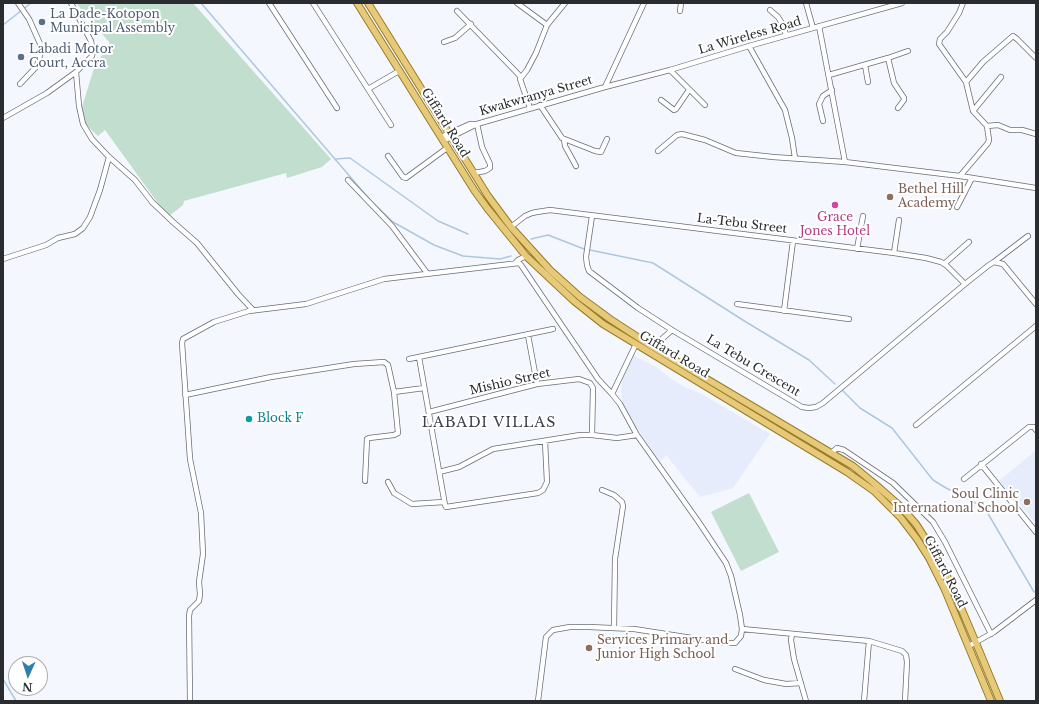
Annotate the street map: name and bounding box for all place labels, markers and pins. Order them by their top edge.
place label: La Dade-Kotopon Municipal Assembly [50,8,175,36]
marker: La Dade-Kotopon Municipal Assembly [37,17,47,27]
place label: Labadi Motor Court, Accra [29,43,113,71]
marker: Labadi Motor Court, Accra [16,52,26,62]
place label: Bethel Hill Academy [898,183,964,211]
marker: Bethel Hill Academy [885,192,895,202]
marker: Grace Jones Hotel [830,200,840,210]
place label: Grace Jones Hotel [800,211,870,239]
place label: Block F [257,412,303,426]
marker: Block F [244,414,254,424]
place label: Soul Clinic International School [893,488,1019,516]
marker: Soul Clinic International School [1022,497,1032,507]
place label: Services Primary and Junior High School [597,634,728,662]
marker: Services Primary and Junior High School [584,643,594,653]

